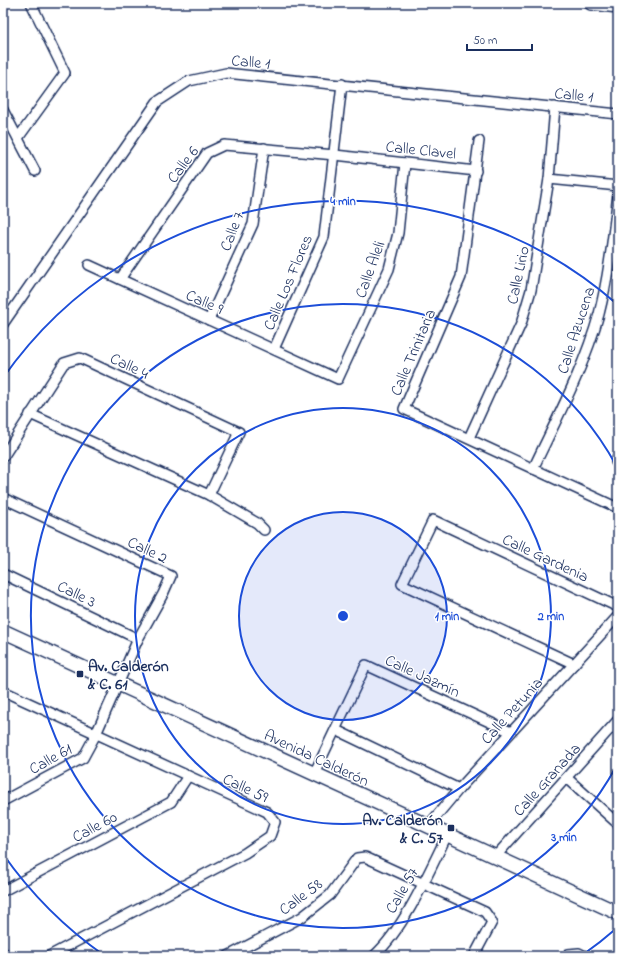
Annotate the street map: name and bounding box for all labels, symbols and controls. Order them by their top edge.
scale bar [467,26,532,52]
text: 50 m [473,32,497,50]
street label: Calle 1 [230,49,271,77]
street label: Calle 1 [553,82,594,110]
street label: Calle Clavel [384,135,457,167]
street label: Calle 6 [162,142,206,189]
text: 4 min [329,193,356,211]
street label: Calle 7 [214,208,251,255]
street label: Calle Los Flores [258,231,320,334]
street label: Calle Aleli [349,238,392,302]
street label: Calle Lirio [501,244,537,307]
street label: Calle 9 [182,284,227,322]
street label: Calle Azucena [552,284,602,377]
street label: Calle Trinitaria [385,306,443,400]
street label: Calle 4 [106,347,153,386]
street label: Calle Gardenia [498,528,592,589]
street label: Calle 2 [123,531,171,571]
street label: Calle 3 [53,575,100,614]
text: 1 min [435,608,459,626]
text: 2 min [537,608,564,626]
centre of rings [336,609,350,623]
street label: Calle Jazmín [381,649,464,705]
place label: Av. Calderón & C. 61 [87,655,169,697]
marker: Av. Calderón & C. 61 [75,669,85,679]
street label: Calle Petunia [476,672,549,750]
street label: Avenida Calderón [260,724,373,794]
street label: Calle 61 [25,738,77,781]
street label: Calle Granada [508,738,587,822]
street label: Calle 59 [218,768,272,810]
street label: Calle 60 [68,806,122,850]
place label: Av. Calderón & C. 57 [362,809,443,851]
marker: Av. Calderón & C. 57 [446,823,456,833]
text: 3 min [550,829,577,847]
street label: Calle 57 [380,863,426,919]
street label: Calle 58 [274,873,328,922]

